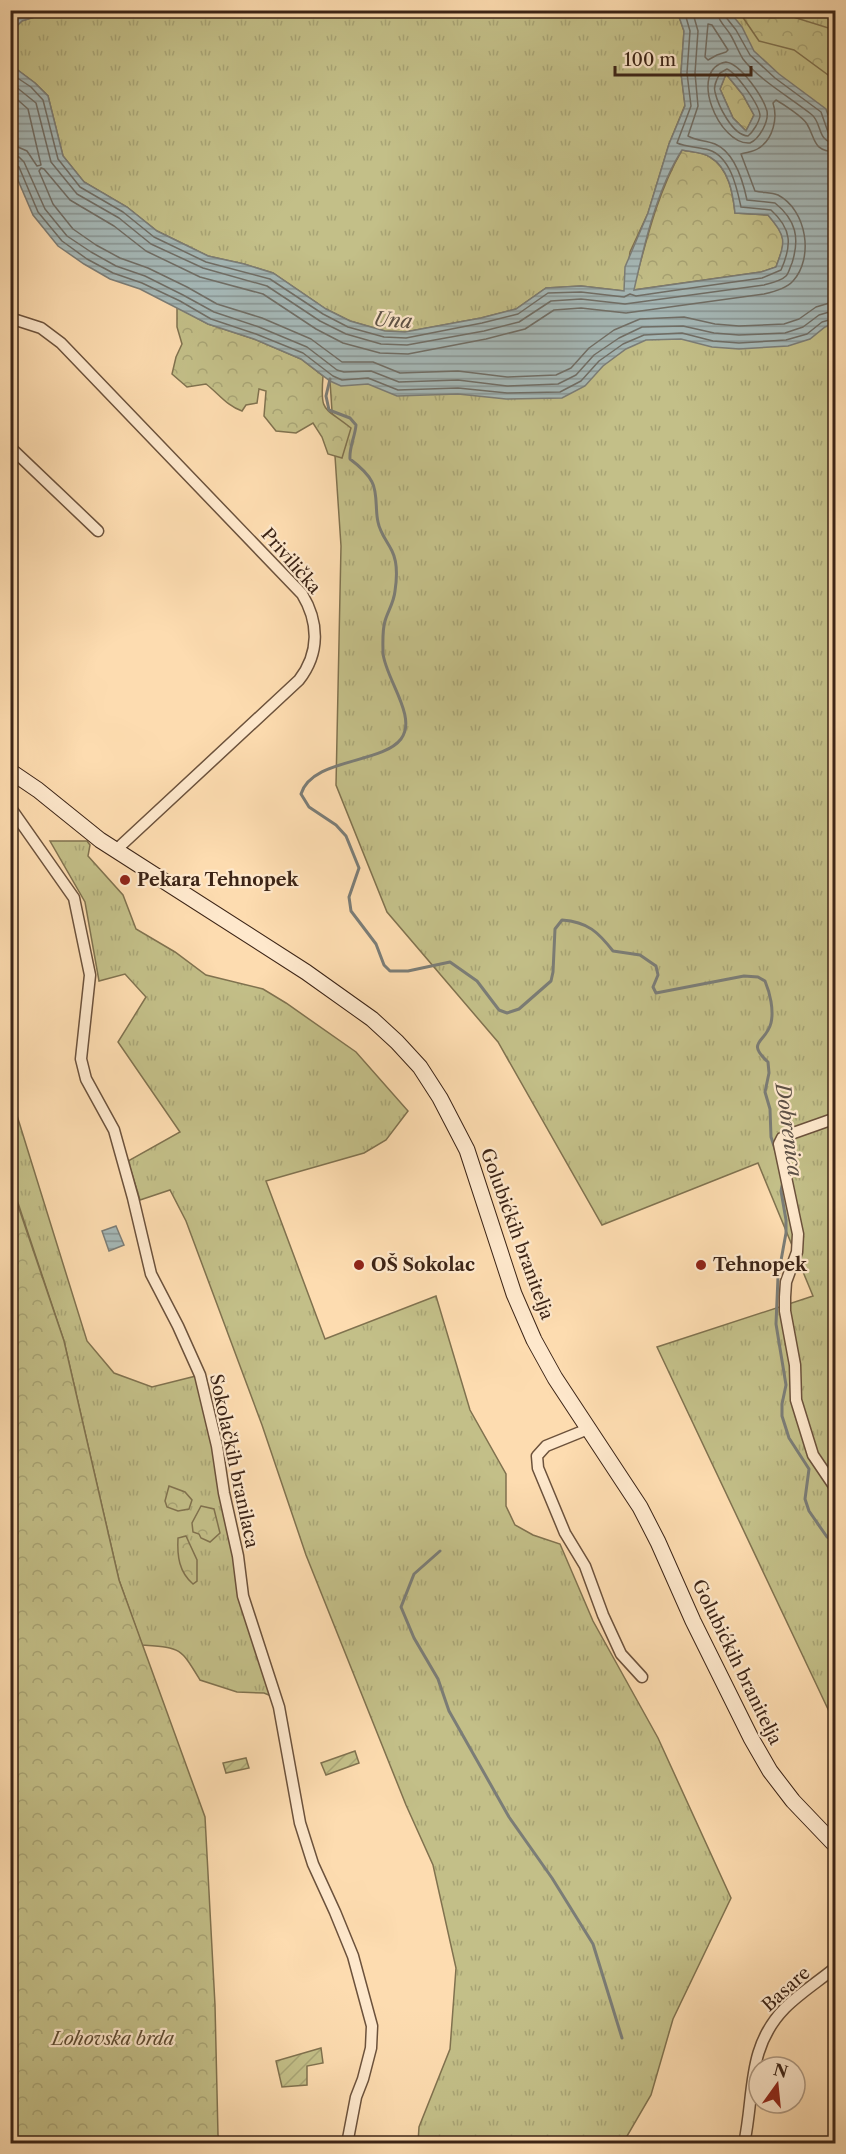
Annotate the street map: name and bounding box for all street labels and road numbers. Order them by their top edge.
street label: Privilička [256,524,326,599]
street label: Golubićkih branitelja [476,1145,558,1323]
street label: Sokolačkih branilaca [205,1372,263,1551]
street label: Golubićkih branitelja [687,1576,787,1749]
street label: Basare [758,1962,814,2016]

